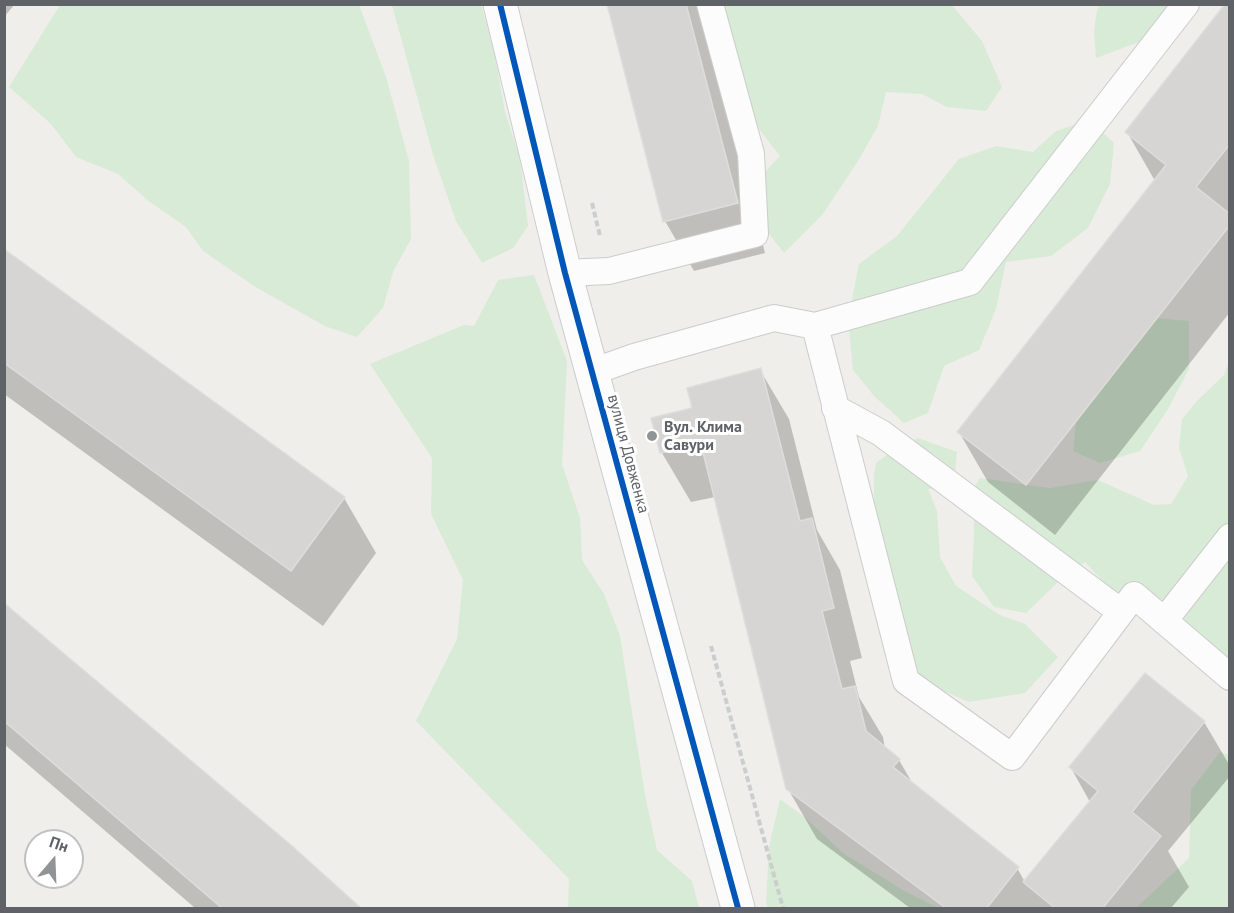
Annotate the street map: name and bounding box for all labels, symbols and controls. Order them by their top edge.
street label: вулиця Довженка [603,392,653,516]
place label: Вул. Клима Савури [664,417,742,455]
marker: Вул. Клима Савури [645,429,659,443]
north arrow [24,829,84,889]
text: Пн [47,831,71,856]

